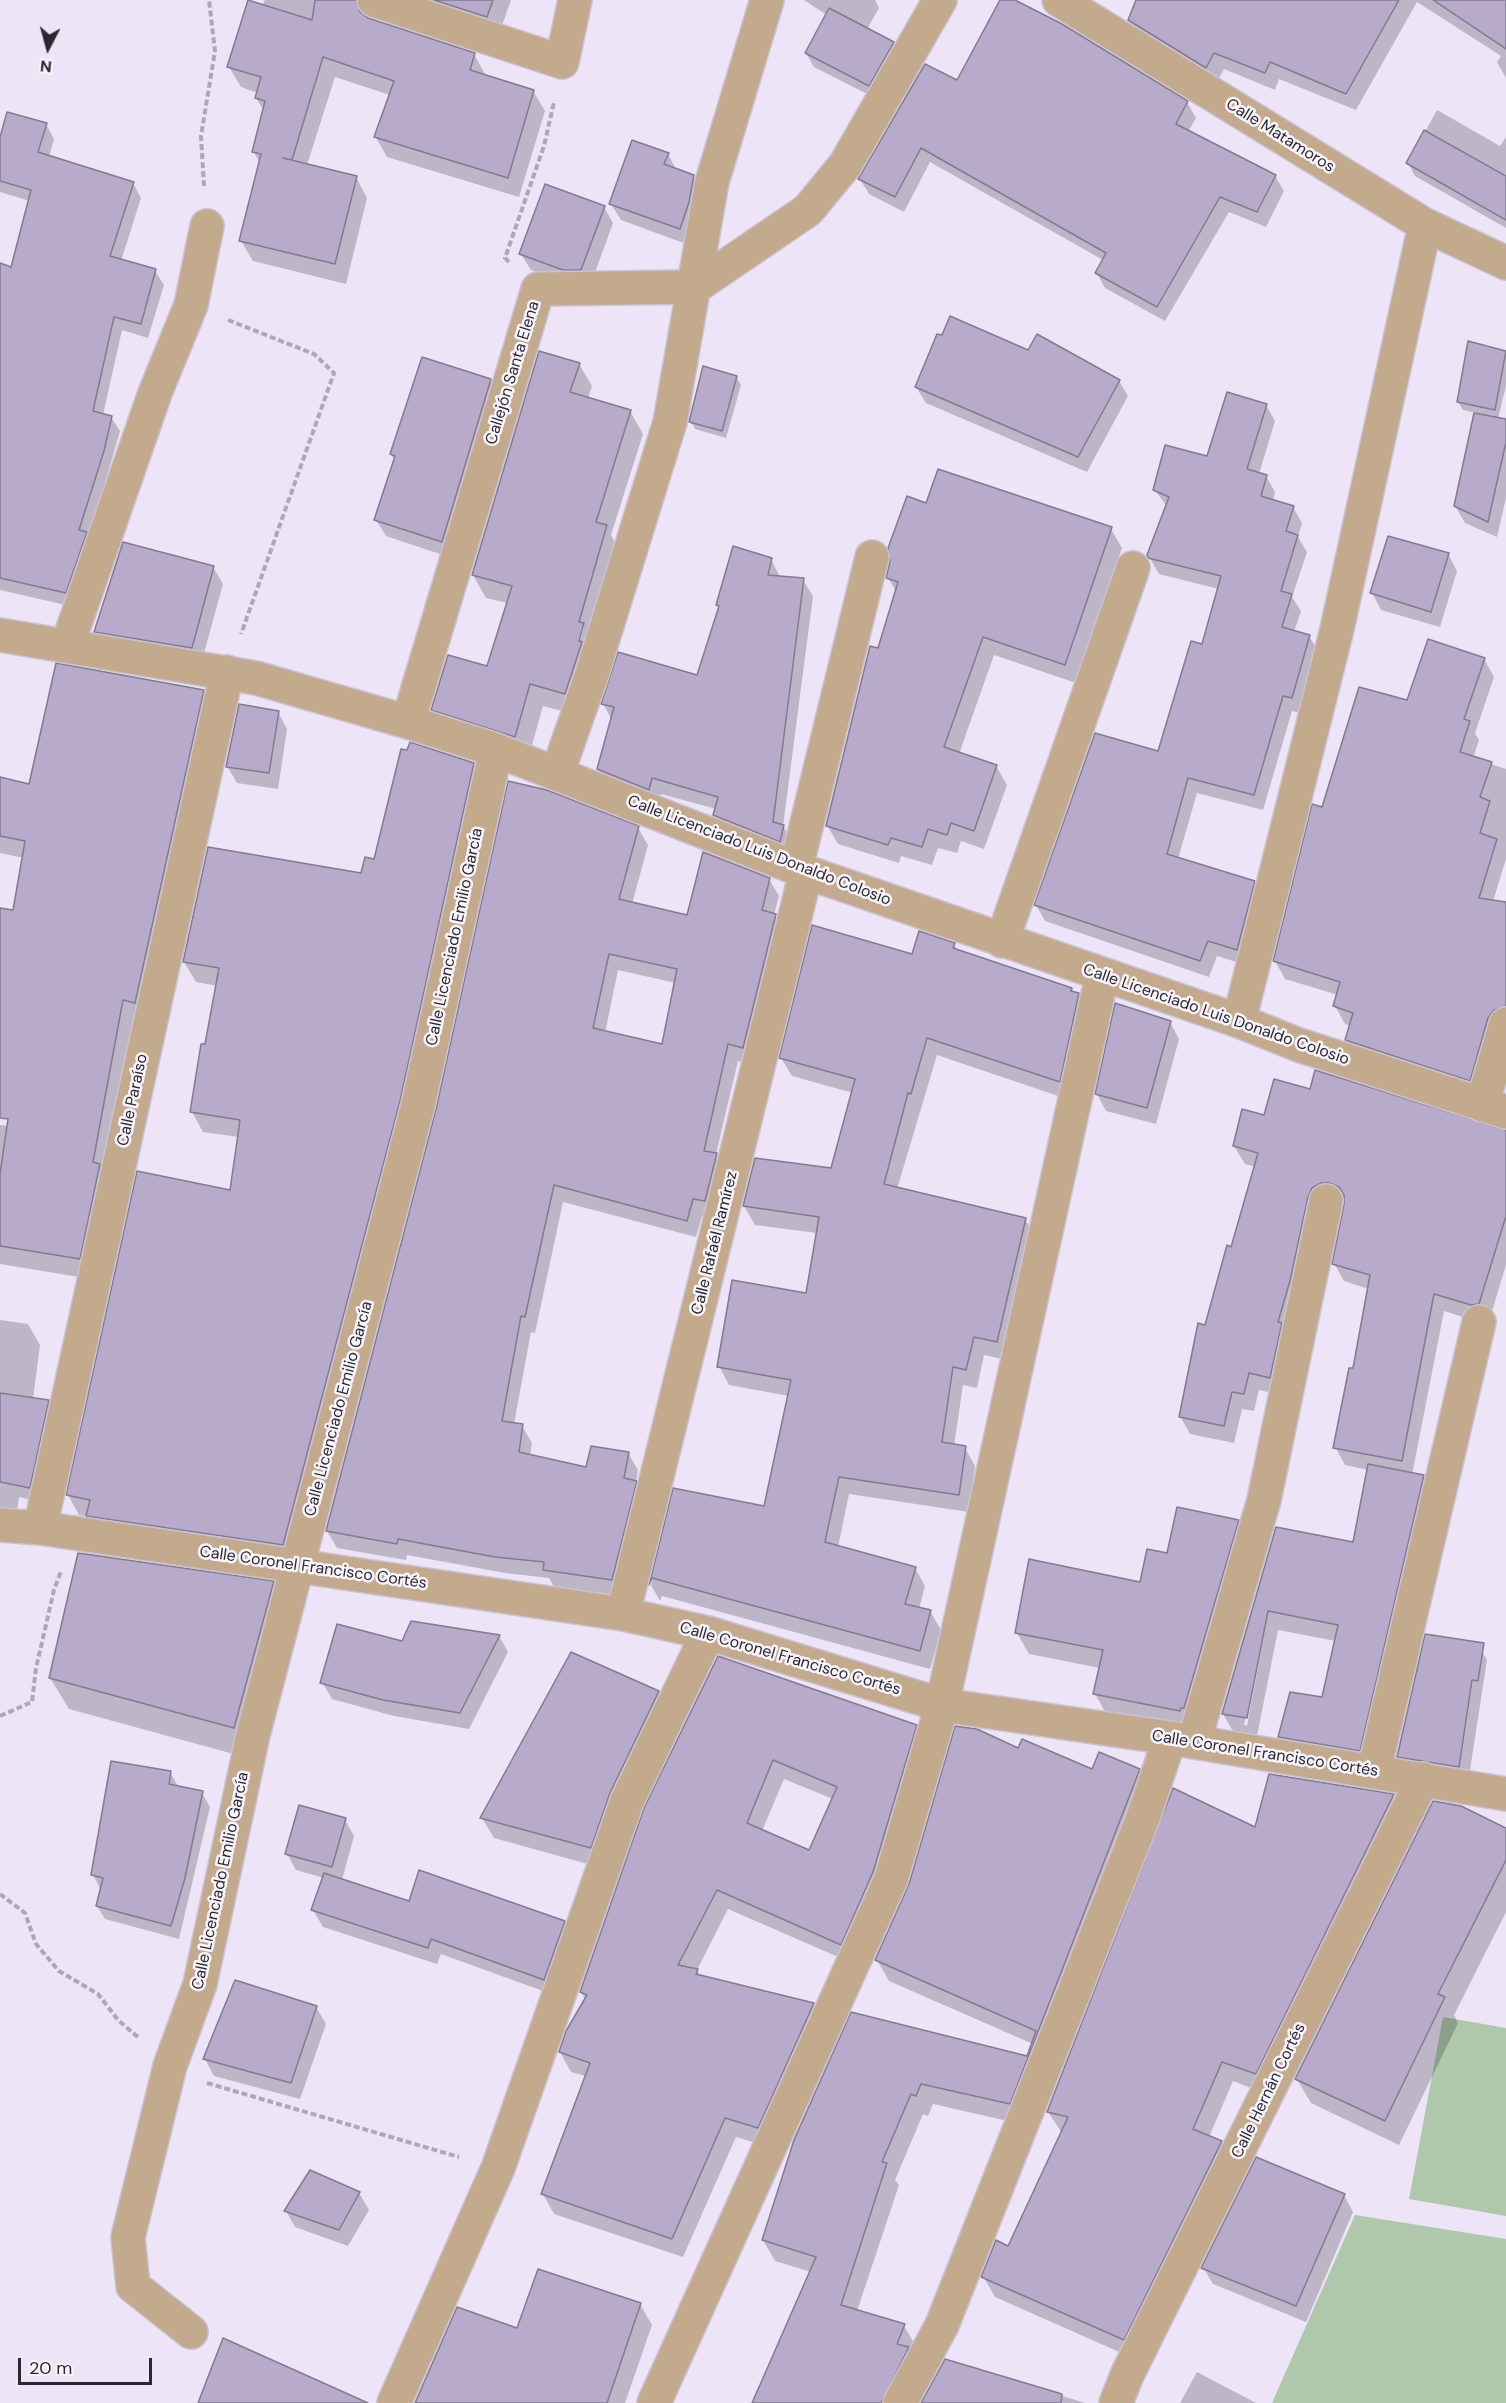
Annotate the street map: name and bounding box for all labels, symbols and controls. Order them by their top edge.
north arrow [18,18,78,78]
text: N [39,55,53,77]
street label: Calle Matamoros [1222,95,1338,177]
street label: Callejón Santa Elena [482,299,544,447]
street label: Calle Licenciado Luis Donaldo Colosio [625,792,893,910]
street label: Calle Licenciado Emilio García [423,826,487,1048]
street label: Calle Licenciado Luis Donaldo Colosio [1080,960,1352,1070]
street label: Calle Paraíso [114,1052,152,1148]
street label: Calle Rafaél Ramírez [688,1169,742,1317]
street label: Calle Licenciado Emilio García [301,1299,377,1519]
street label: Calle Coronel Francisco Cortés [198,1543,428,1593]
street label: Calle Coronel Francisco Cortés [677,1618,903,1700]
street label: Calle Coronel Francisco Cortés [1150,1727,1380,1781]
street label: Calle Licenciado Emilio García [189,1770,253,1992]
street label: Calle Hernán Cortés [1228,2020,1310,2162]
scale bar [21,2346,154,2384]
text: 20 m [29,2356,72,2380]

